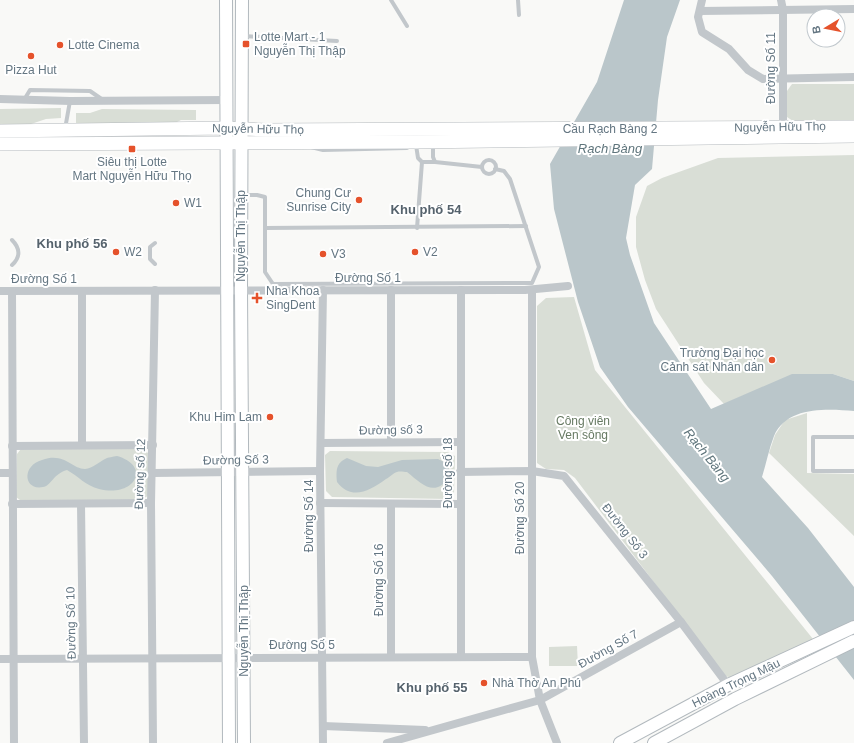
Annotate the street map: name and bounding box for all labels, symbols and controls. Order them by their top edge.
north arrow [806,8,846,48]
text: B [810,25,823,35]
place label: Lotte Mart - 1 Nguyễn Thị Thập [254,30,346,58]
street label: Đường Số 11 [764,32,778,104]
place label: Lotte Cinema [68,38,140,52]
marker: Lotte Mart - 1 Nguyễn Thị Thập [241,39,251,49]
marker: Lotte Cinema [55,40,65,50]
marker: Pizza Hut [26,51,36,61]
place label: Pizza Hut [5,63,57,77]
street label: Nguyễn Hữu Thọ [734,118,826,135]
street label: Nguyễn Hữu Thọ [212,120,304,137]
street label: Cầu Rạch Bàng 2 [563,122,658,136]
water label: Rạch Bàng [578,141,643,156]
marker: Siêu thị Lotte Mart Nguyễn Hữu Thọ [127,144,137,154]
place label: Siêu thị Lotte Mart Nguyễn Hữu Thọ [72,155,192,183]
place label: Chung Cư Sunrise City [286,186,351,214]
street label: Nguyễn Thị Thập [233,190,248,282]
marker: Chung Cư Sunrise City [354,195,364,205]
place label: W1 [184,196,202,210]
marker: W1 [171,198,181,208]
district label: Khu phố 54 [391,202,462,217]
district label: Khu phố 56 [37,236,107,251]
place label: W2 [124,245,142,259]
place label: V2 [423,245,438,259]
marker: W2 [111,247,121,257]
place label: V3 [331,247,346,261]
marker: V2 [410,247,420,257]
marker: V3 [318,249,328,259]
street label: Đường Số 1 [335,271,401,285]
street label: Đường Số 1 [11,272,77,286]
place label: Nha Khoa SingDent [266,284,320,312]
marker: Nha Khoa SingDent [251,292,263,304]
place label: Trường Đại học Cảnh sát Nhân dân [661,346,764,374]
marker: Trường Đại học Cảnh sát Nhân dân [767,355,777,365]
place label: Khu Him Lam [189,410,262,424]
marker: Khu Him Lam [265,412,275,422]
park label: Công viên Ven sông [556,414,610,442]
street label: Đường số 3 [359,422,423,438]
water label: Rạch Bàng [681,425,734,485]
street label: Đường số 18 [441,437,455,508]
street label: Đường số 12 [132,438,148,510]
street label: Đường Số 3 [203,452,269,468]
street label: Đường Số 14 [302,479,316,552]
street label: Đường Số 20 [513,481,527,554]
street label: Đường Số 3 [599,501,651,562]
street label: Đường Số 16 [372,543,386,616]
street label: Nguyễn Thị Thập [236,585,251,677]
street label: Đường Số 10 [63,586,79,659]
street label: Đường Số 7 [576,627,641,671]
street label: Đường Số 5 [269,638,335,652]
street label: Hoàng Trọng Mậu [690,656,782,710]
place label: Nhà Thờ An Phú [492,676,581,690]
marker: Nhà Thờ An Phú [479,678,489,688]
district label: Khu phố 55 [397,680,467,695]

